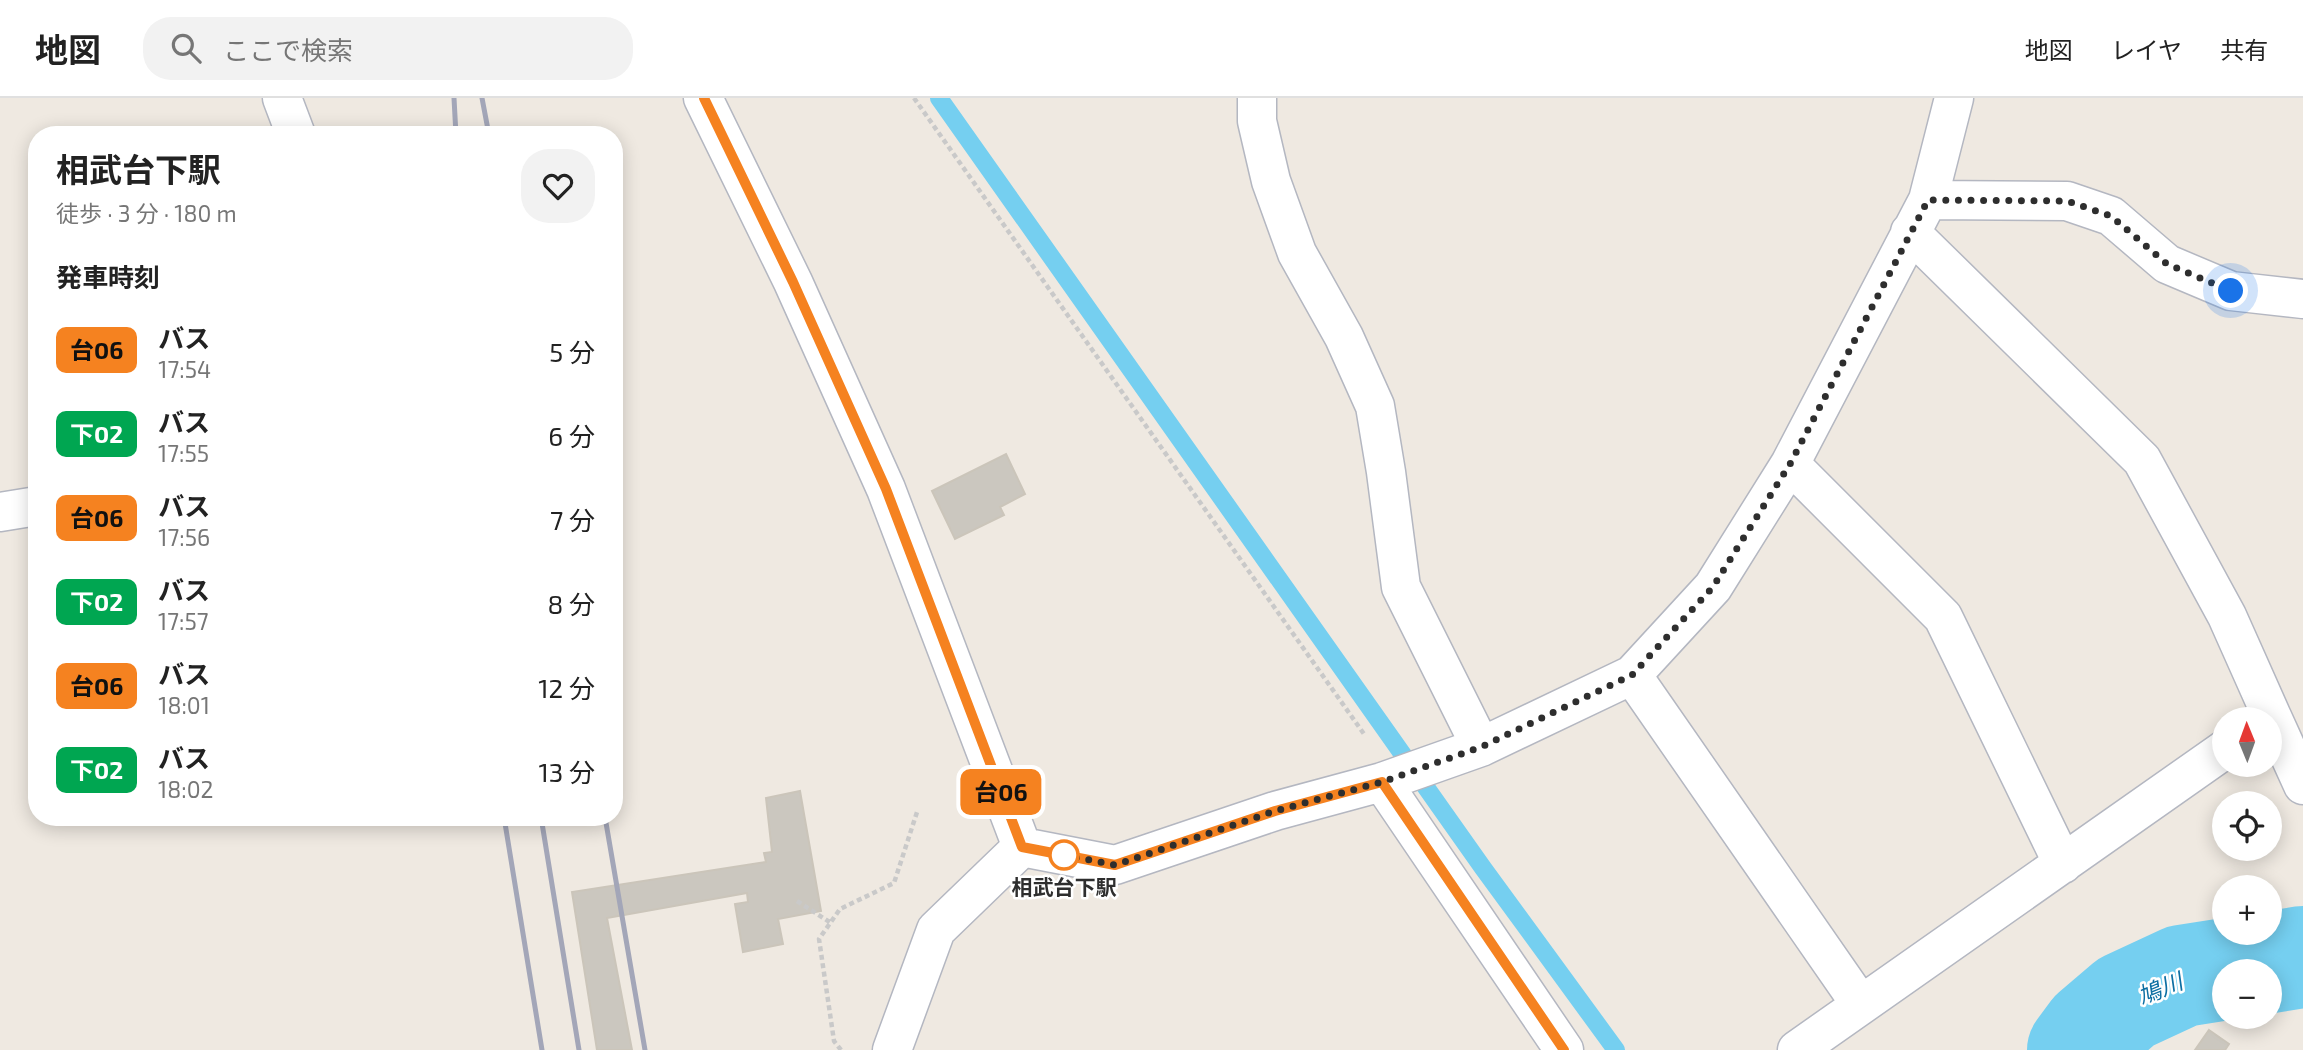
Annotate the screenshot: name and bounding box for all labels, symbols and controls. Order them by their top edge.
search box [143,17,633,80]
text: 地図 [35,29,101,69]
icon: search [167,29,205,67]
text: ここで検索 [223,34,353,65]
text: 地図 [2025,35,2073,64]
text: レイヤ [2111,35,2182,64]
text: 共有 [2220,35,2268,64]
text: 相武台下駅 [56,149,221,189]
button: heart [521,149,595,223]
text: 徒歩 · 3 分 · 180 m [56,199,237,227]
text: 発車時刻 [56,261,160,292]
your location [2213,273,2248,308]
text: バス [158,322,210,353]
text: 台06 [70,335,123,364]
text: 5 分 [549,336,595,367]
text: 17:54 [158,355,211,383]
text: バス [158,406,210,437]
text: 下02 [70,419,123,448]
text: 6 分 [548,420,595,451]
text: 17:55 [158,439,209,467]
text: バス [158,490,210,521]
text: 台06 [70,503,123,532]
text: 7 分 [550,504,595,535]
text: 17:56 [158,523,210,551]
text: バス [158,574,210,605]
text: 下02 [70,587,123,616]
text: 8 分 [547,588,595,619]
text: 17:57 [158,607,209,635]
text: バス [158,658,210,689]
text: 台06 [70,671,123,700]
text: 12 分 [538,672,595,703]
text: 18:01 [158,691,210,719]
north arrow [2212,707,2282,777]
map controls [2212,707,2282,1029]
text: バス [158,742,210,773]
text: 下02 [70,755,123,784]
text: 13 分 [538,756,595,787]
line badge: 台06 [961,769,1041,815]
text: 18:02 [158,775,213,803]
text: 台06 [974,777,1028,806]
button: locate [2212,791,2282,861]
marker: 相武台下駅 [1049,840,1079,870]
place label: 相武台下駅 [1012,874,1117,899]
button: + [2212,875,2282,945]
button: − [2212,959,2282,1029]
water label: 鳩川 [2133,965,2189,1010]

